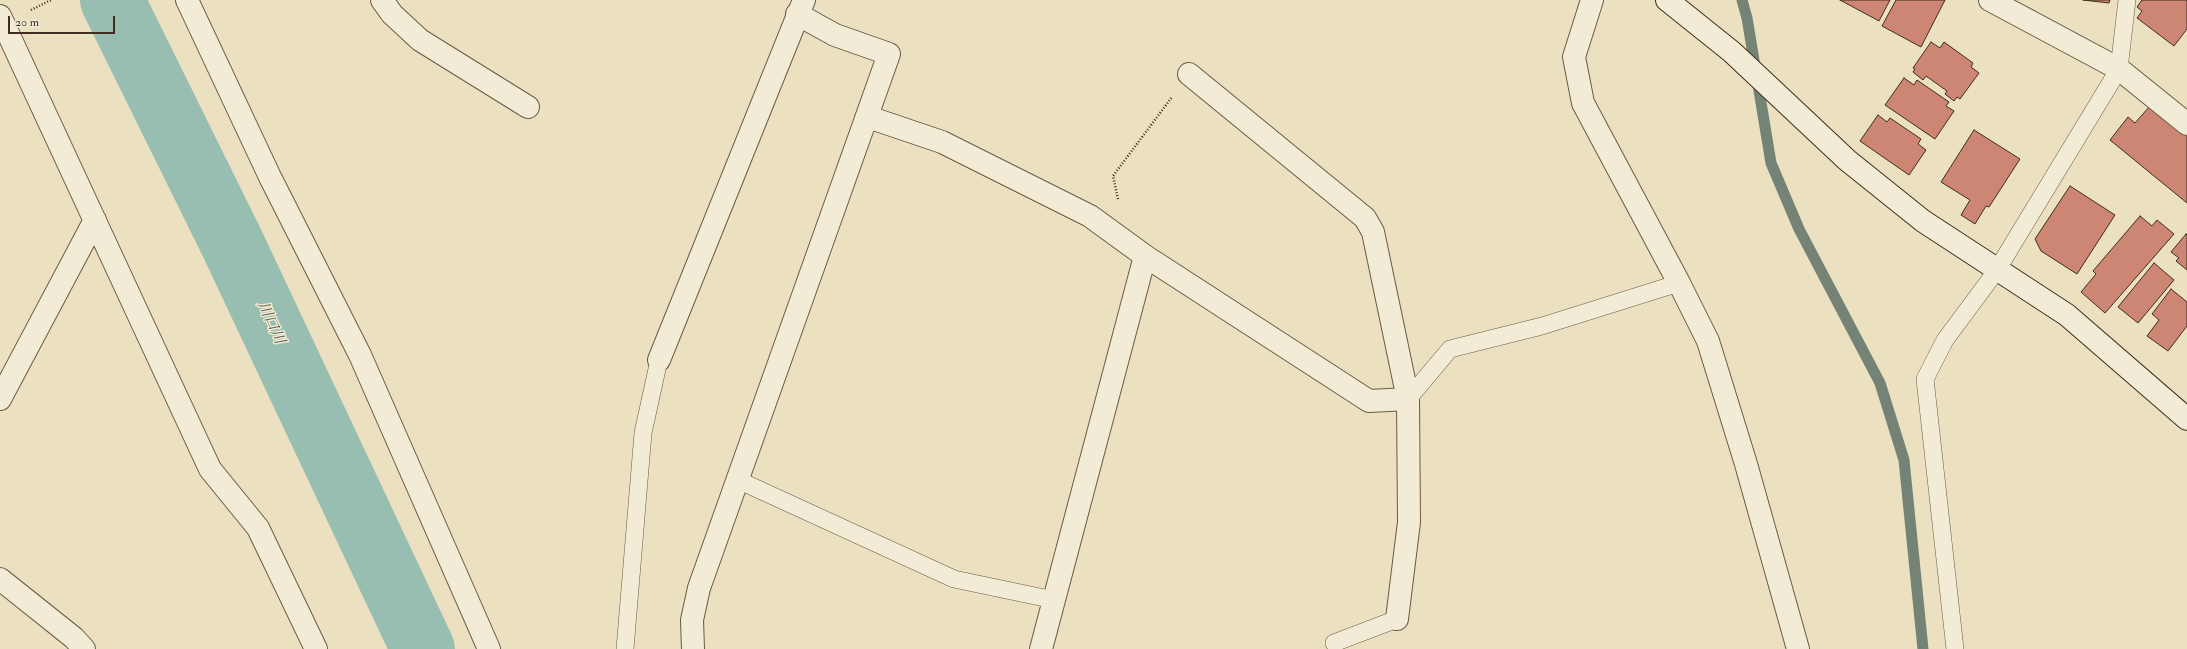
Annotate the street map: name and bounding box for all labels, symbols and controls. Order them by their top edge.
scale bar [10,8,117,34]
text: 20 m [15,15,39,30]
water label: 川口川 [252,299,288,347]

